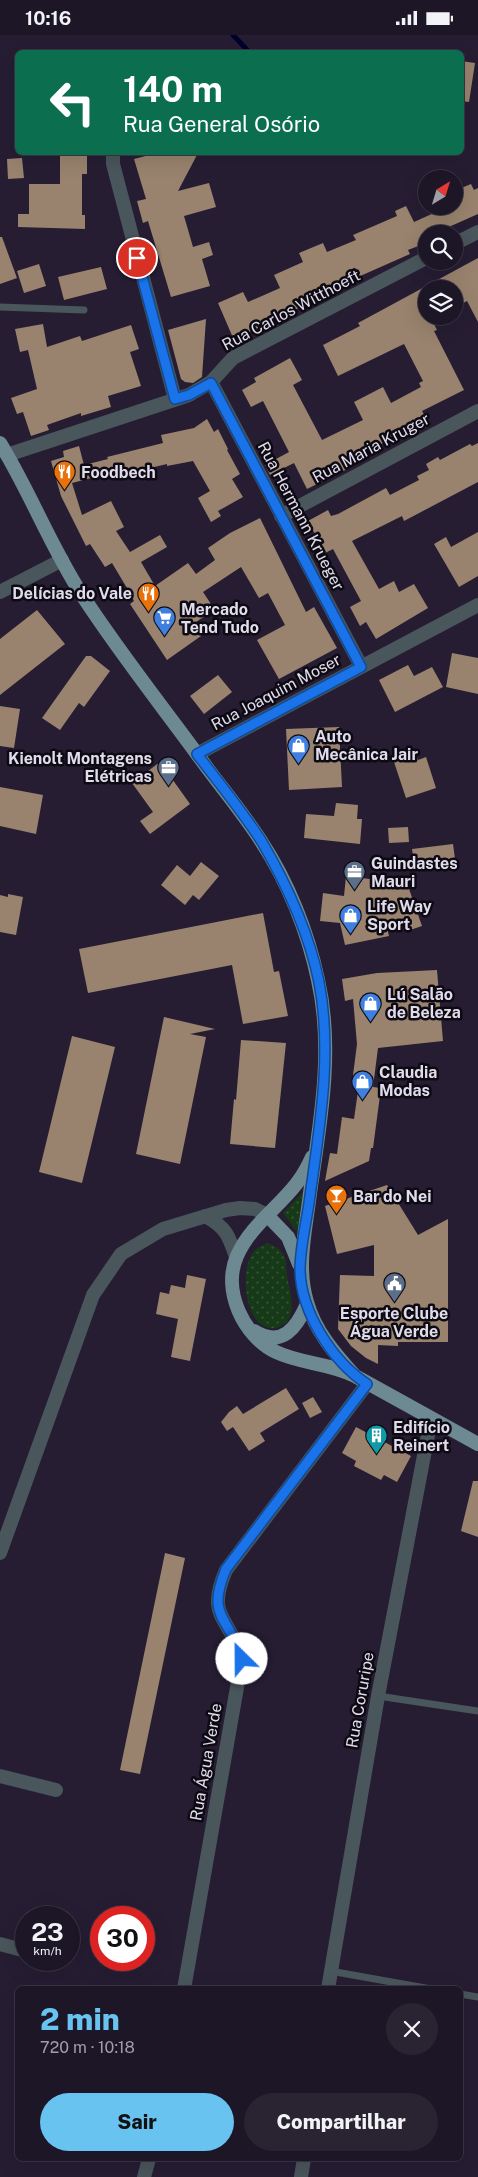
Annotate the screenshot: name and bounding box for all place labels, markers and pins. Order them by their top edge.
pin [116,237,158,279]
restaurant icon: Foodbech [53,460,77,491]
place label: Foodbech [81,463,156,482]
restaurant icon: Delícias do Vale [136,581,160,612]
place label: Delícias do Vale [12,584,132,603]
place label: Mercado Tend Tudo [181,600,259,637]
supermarket icon: Mercado Tend Tudo [153,606,177,637]
place label: Auto Mecânica Jair [315,727,418,764]
shop icon: Auto Mecânica Jair [287,733,311,764]
place label: Kienolt Montagens Elétricas [8,749,152,786]
office icon: Kienolt Montagens Elétricas [156,755,180,786]
place label: Guindastes Mauri [371,854,458,891]
office icon: Guindastes Mauri [343,860,367,891]
place label: Life Way Sport [367,897,432,934]
shop icon: Life Way Sport [339,903,363,934]
place label: Lú Salão de Beleza [387,985,461,1022]
shop icon: Lú Salão de Beleza [359,991,383,1022]
place label: Claudia Modas [379,1063,437,1100]
shop icon: Claudia Modas [351,1069,375,1100]
bar icon: Bar do Nei [325,1184,349,1215]
place label: Bar do Nei [353,1187,431,1206]
public building icon: Esporte Clube Água Verde [382,1272,406,1303]
place label: Esporte Clube Água Verde [340,1304,448,1341]
place label: Edifício Reinert [393,1418,450,1455]
building icon: Edifício Reinert [365,1424,389,1455]

